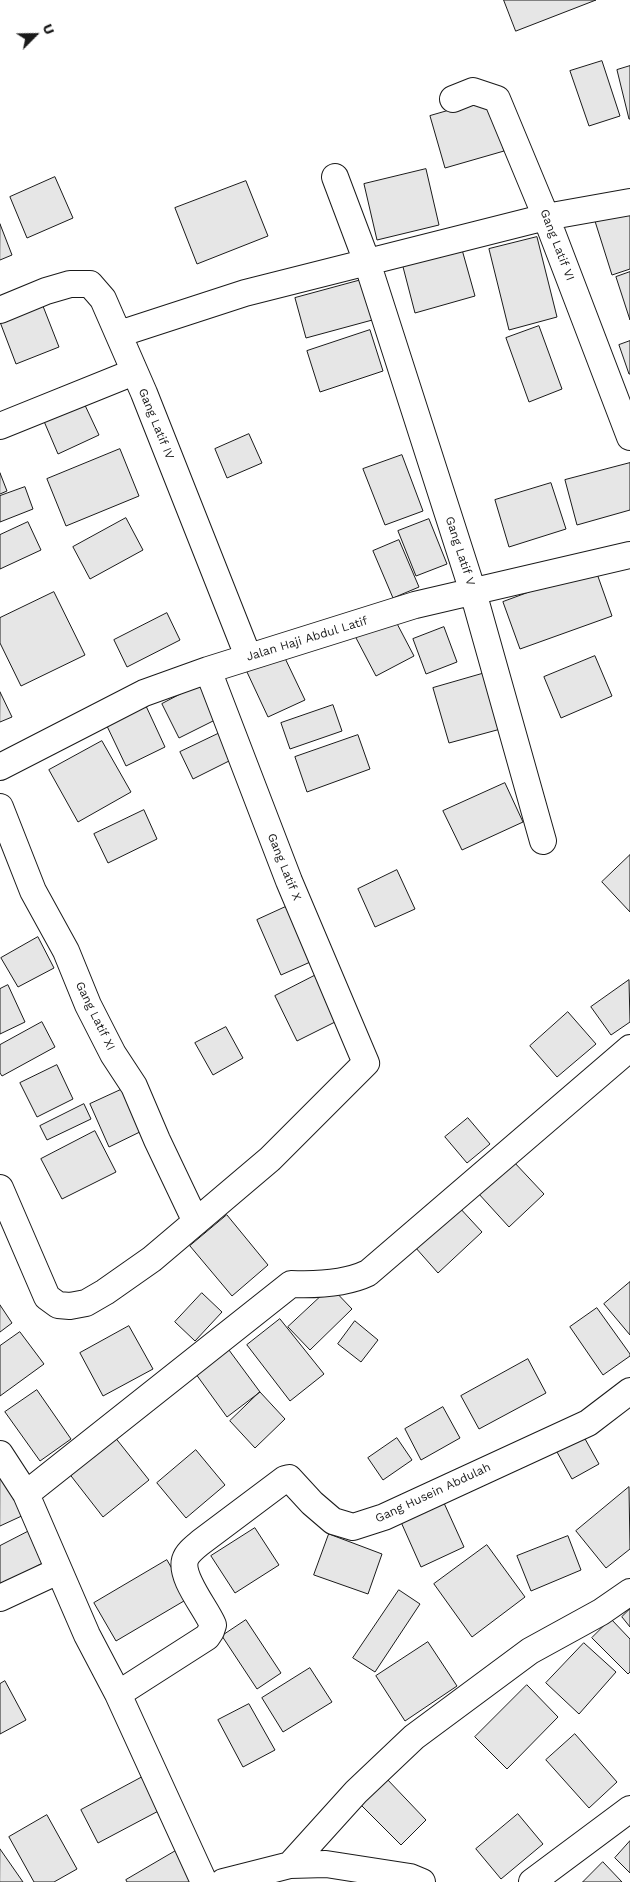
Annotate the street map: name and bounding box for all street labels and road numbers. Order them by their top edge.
street label: Gang Latif VI [537,207,577,283]
street label: Gang Latif IV [135,386,177,462]
street label: Gang Latif V [442,515,478,587]
street label: Jalan Haji Abdul Latif [245,614,369,664]
street label: Gang Latif X [264,831,304,903]
street label: Gang Latif XI [72,979,118,1053]
street label: Gang Husein Abdulah [373,1460,493,1526]

